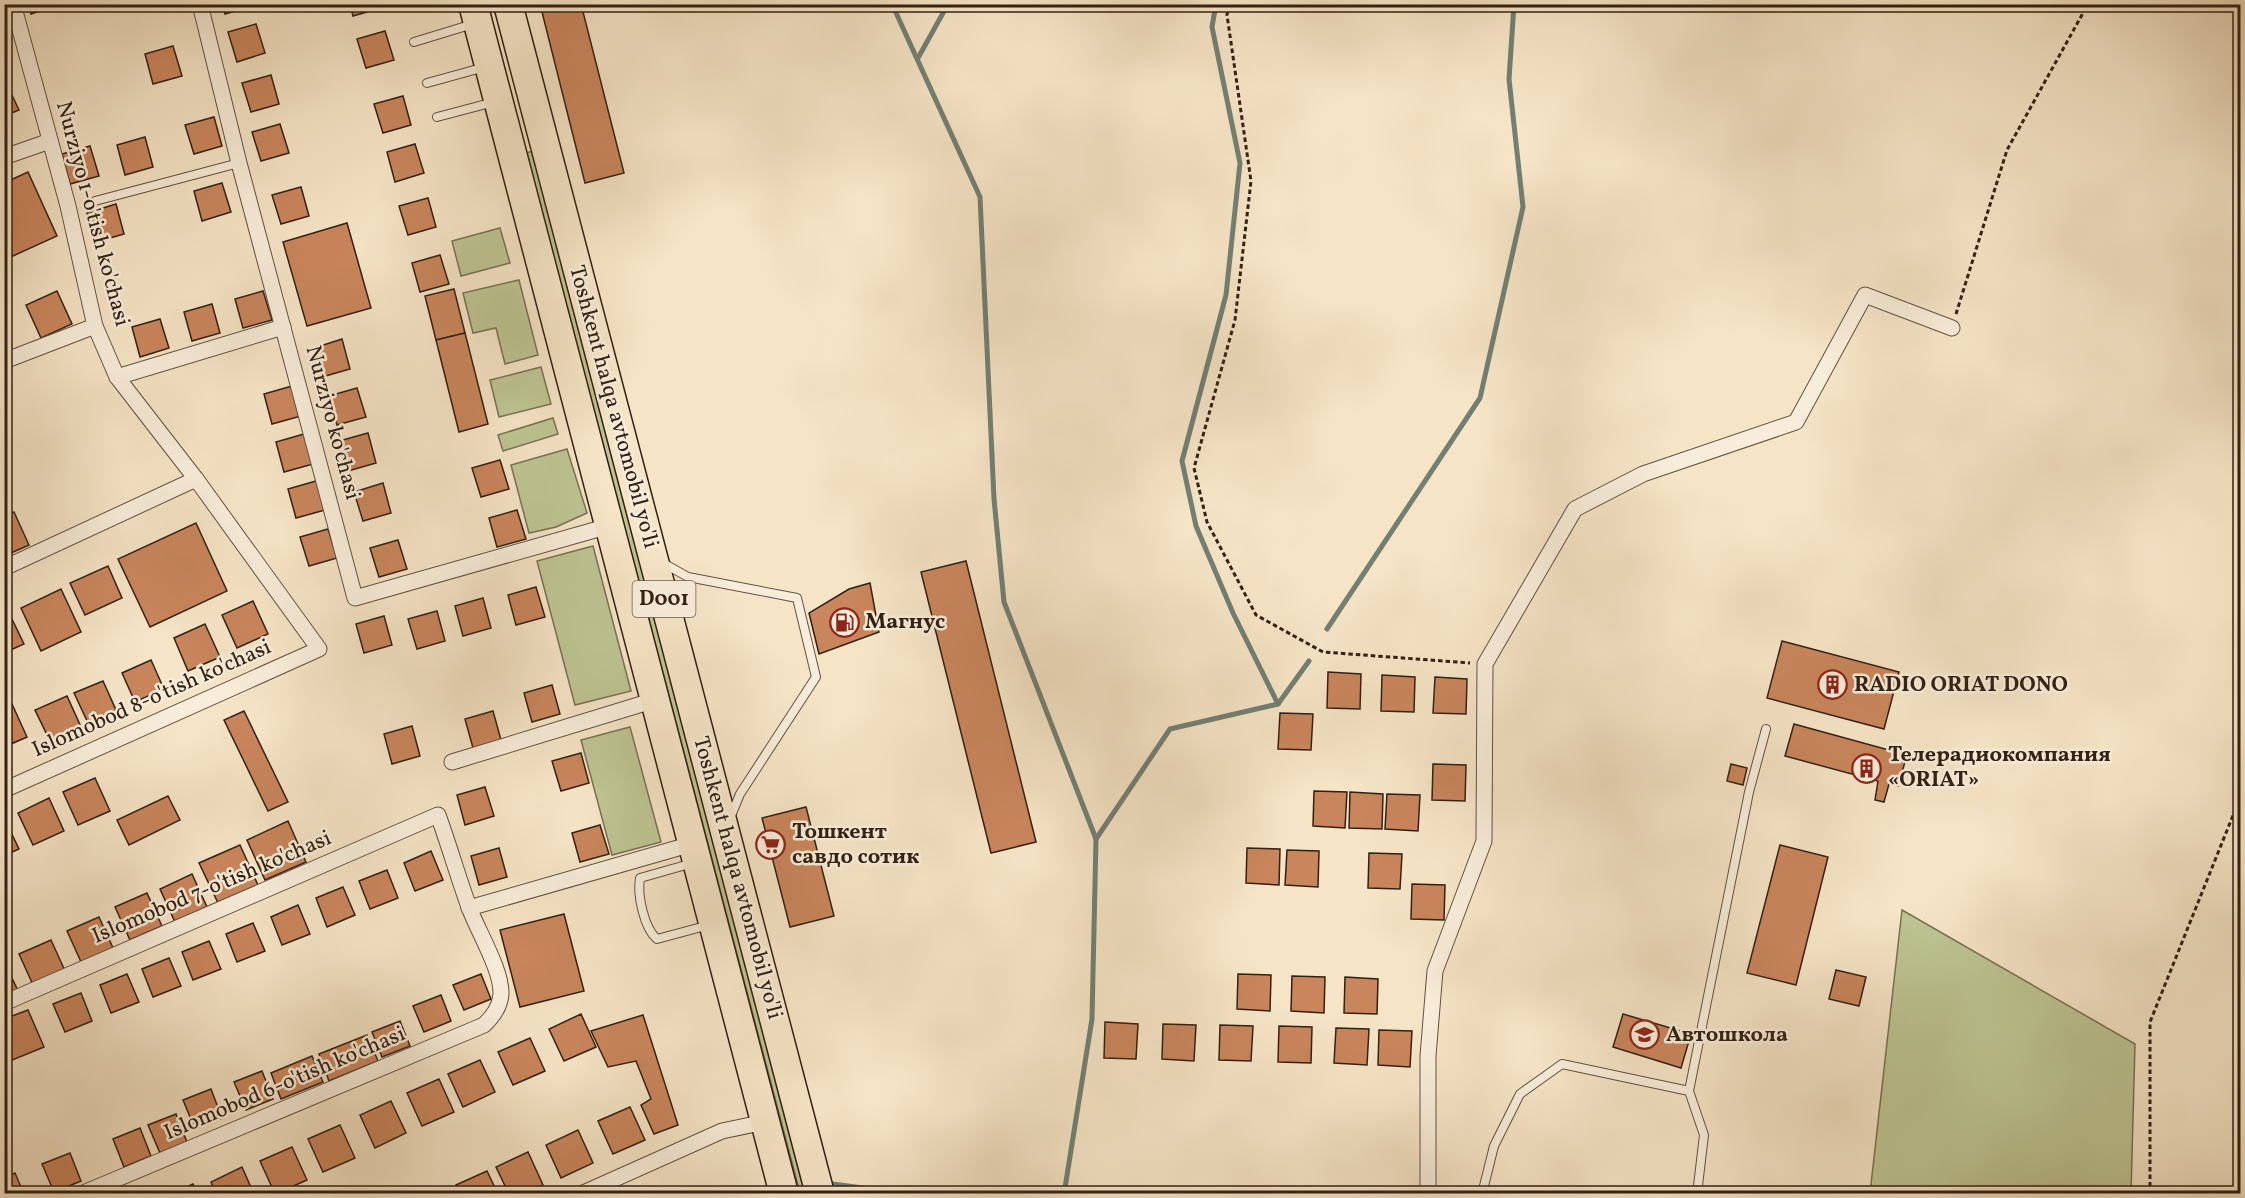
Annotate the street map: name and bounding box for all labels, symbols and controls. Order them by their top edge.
street label: Nurziyo 1-o'tish ko'chasi [47,98,137,330]
street label: Toshkent halqa avtomobil yo'li [560,262,666,552]
street label: Nurziyo ko'chasi [297,342,367,504]
road number: D001 [632,581,696,617]
fuel station icon: Магнус [828,606,860,638]
place label: Магнус [865,607,945,638]
street label: Islomobod 8-o'tish ko'chasi [28,632,276,766]
building icon: RADIO ORIAT DONO [1817,669,1849,701]
place label: RADIO ORIAT DONO [1854,670,2068,701]
street label: Toshkent halqa avtomobil yo'li [684,733,790,1023]
place label: Телерадиокомпания «ORIAT» [1888,740,2111,796]
building icon: Телерадиокомпания «ORIAT» [1851,752,1883,784]
place label: Тошкент савдо сотик [792,817,919,873]
street label: Islomobod 7-o'tish ko'chasi [87,823,337,953]
supermarket icon: Тошкент савдо сотик [755,829,787,861]
street label: Islomobod 6-o'tish ko'chasi [160,1019,410,1149]
school or university icon: Автошкола [1629,1019,1661,1051]
place label: Автошкола [1666,1020,1788,1051]

